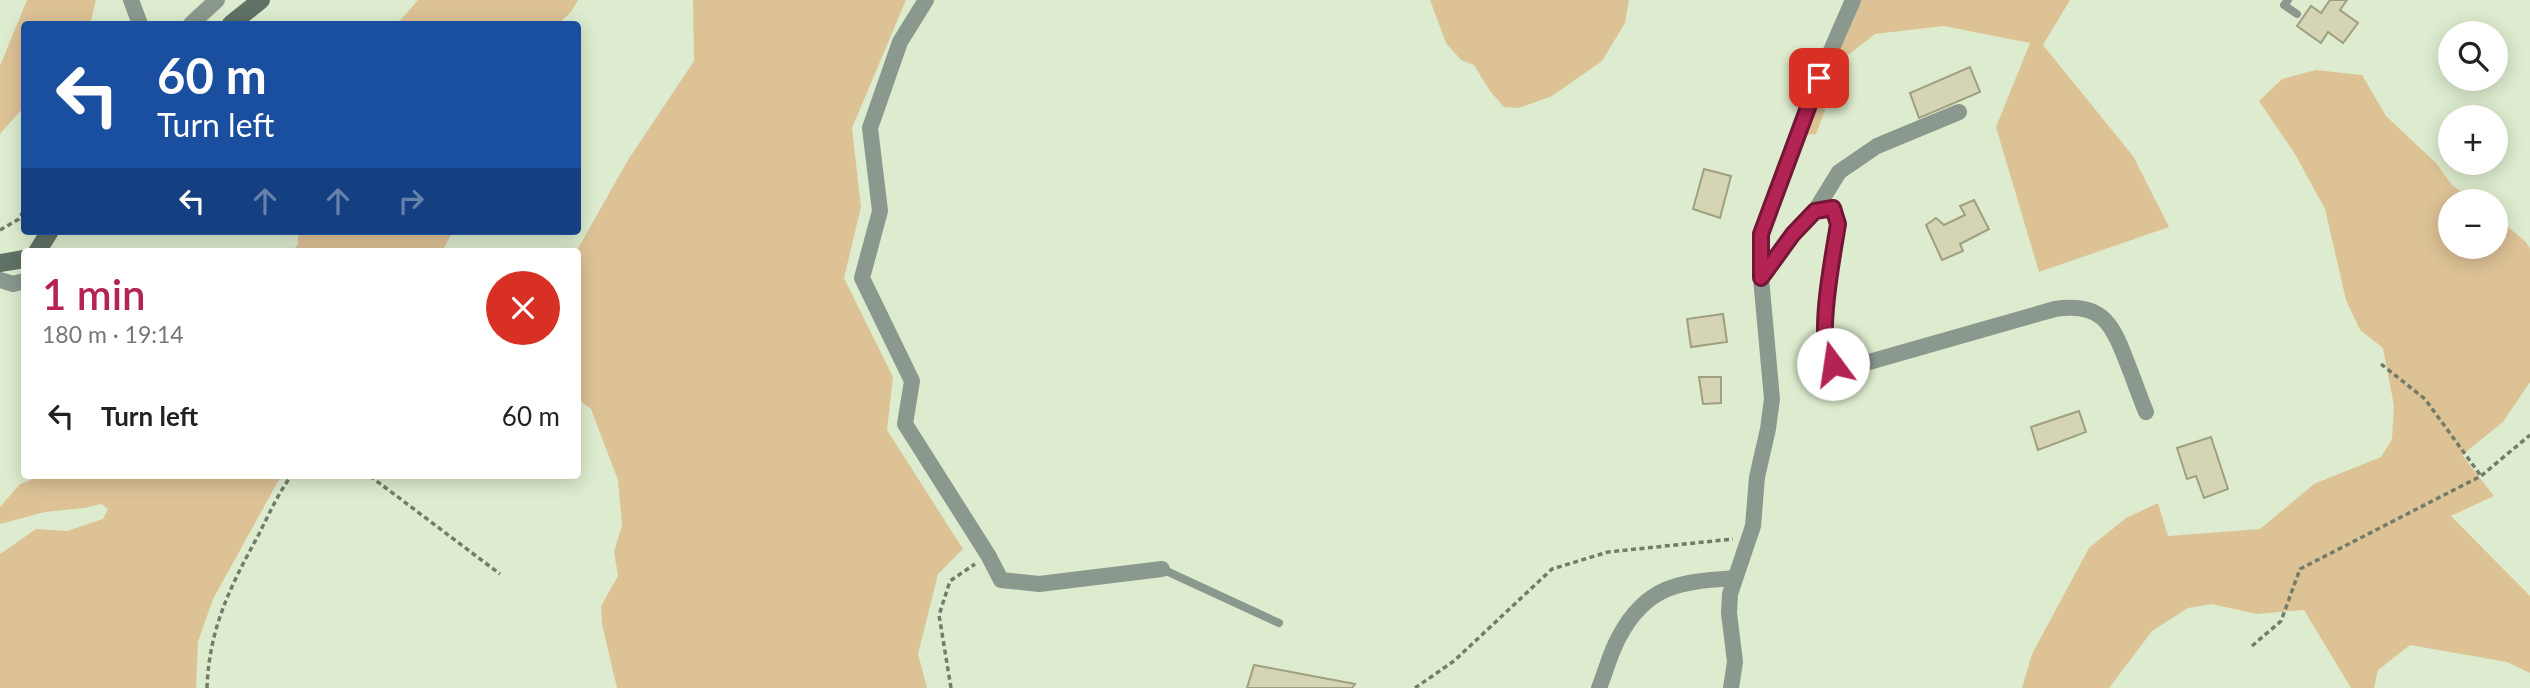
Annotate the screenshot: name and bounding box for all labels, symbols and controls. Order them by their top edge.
map controls [2438,21,2508,259]
button: search [2438,21,2508,91]
text: 60 m [157,46,267,104]
pin [1789,48,1849,108]
icon: left [42,49,133,140]
icon: arrive [1800,59,1838,97]
text: Turn left [157,105,274,144]
button: + [2438,105,2508,175]
icon: left [173,182,211,220]
icon: ahead [246,182,284,220]
icon: ahead [319,182,357,220]
icon: right [392,182,430,220]
button: − [2438,189,2508,259]
text: 1 min [42,269,146,319]
button: close [486,271,560,345]
text: 180 m · 19:14 [42,320,184,348]
position arrow [1796,327,1870,401]
icon: left [42,397,80,435]
text: Turn left [101,400,198,432]
text: 60 m [502,400,560,432]

